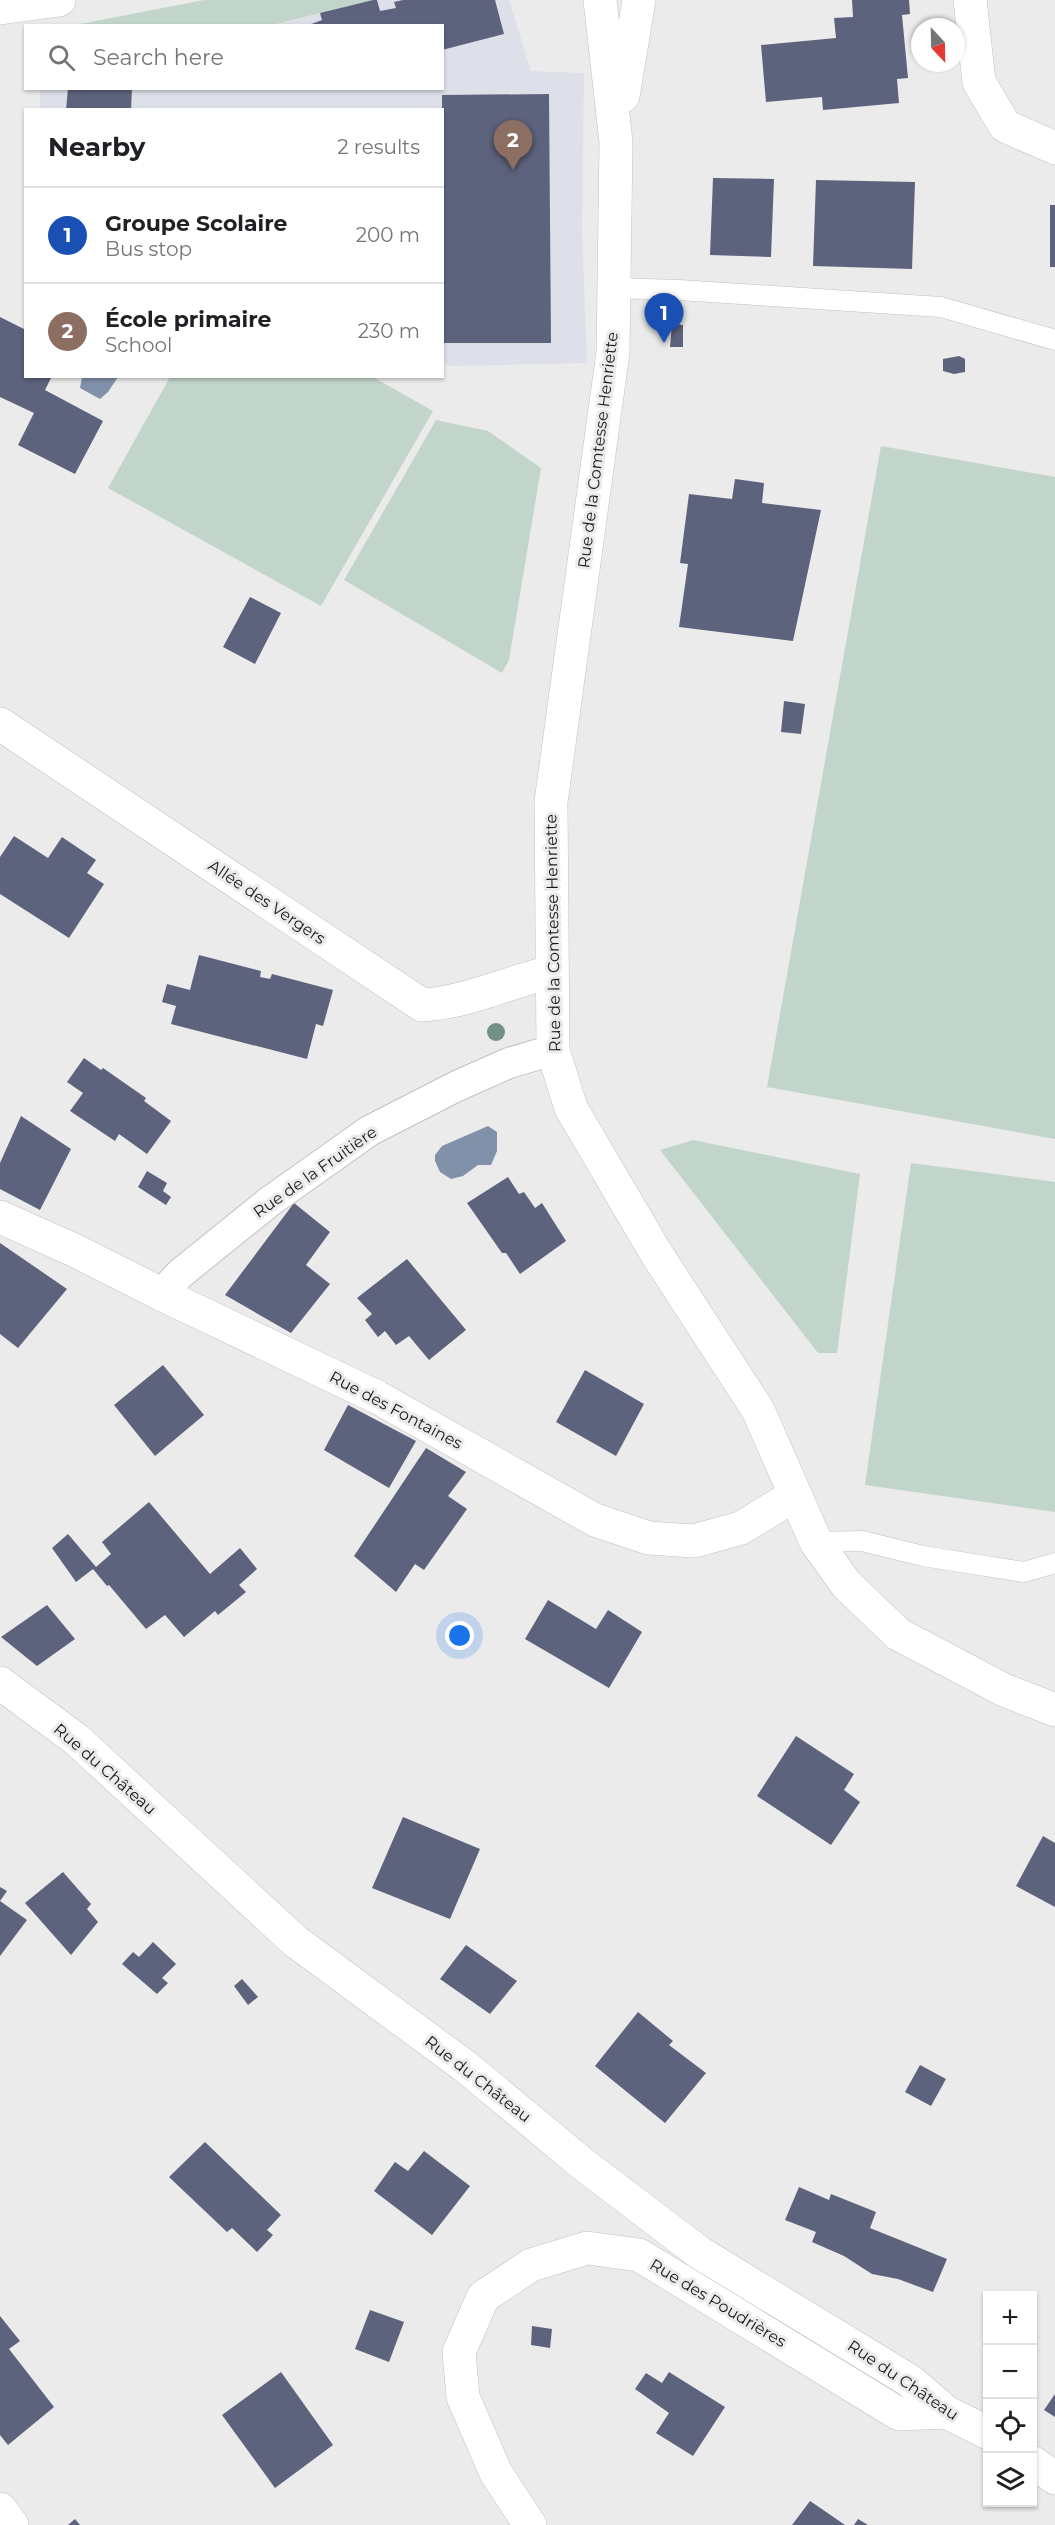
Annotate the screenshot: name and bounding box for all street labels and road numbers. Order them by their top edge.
street label: Rue de la Comtesse Henriette [574,331,622,569]
street label: Rue de la Comtesse Henriette [541,814,565,1052]
street label: Allée des Vergers [205,856,329,948]
street label: Rue de la Fruitière [250,1122,380,1222]
street label: Rue des Fontaines [326,1367,466,1453]
street label: Rue du Château [50,1719,160,1819]
street label: Rue du Château [421,2032,535,2126]
street label: Rue des Poudrières [646,2255,790,2351]
street label: Rue du Château [844,2336,962,2424]

